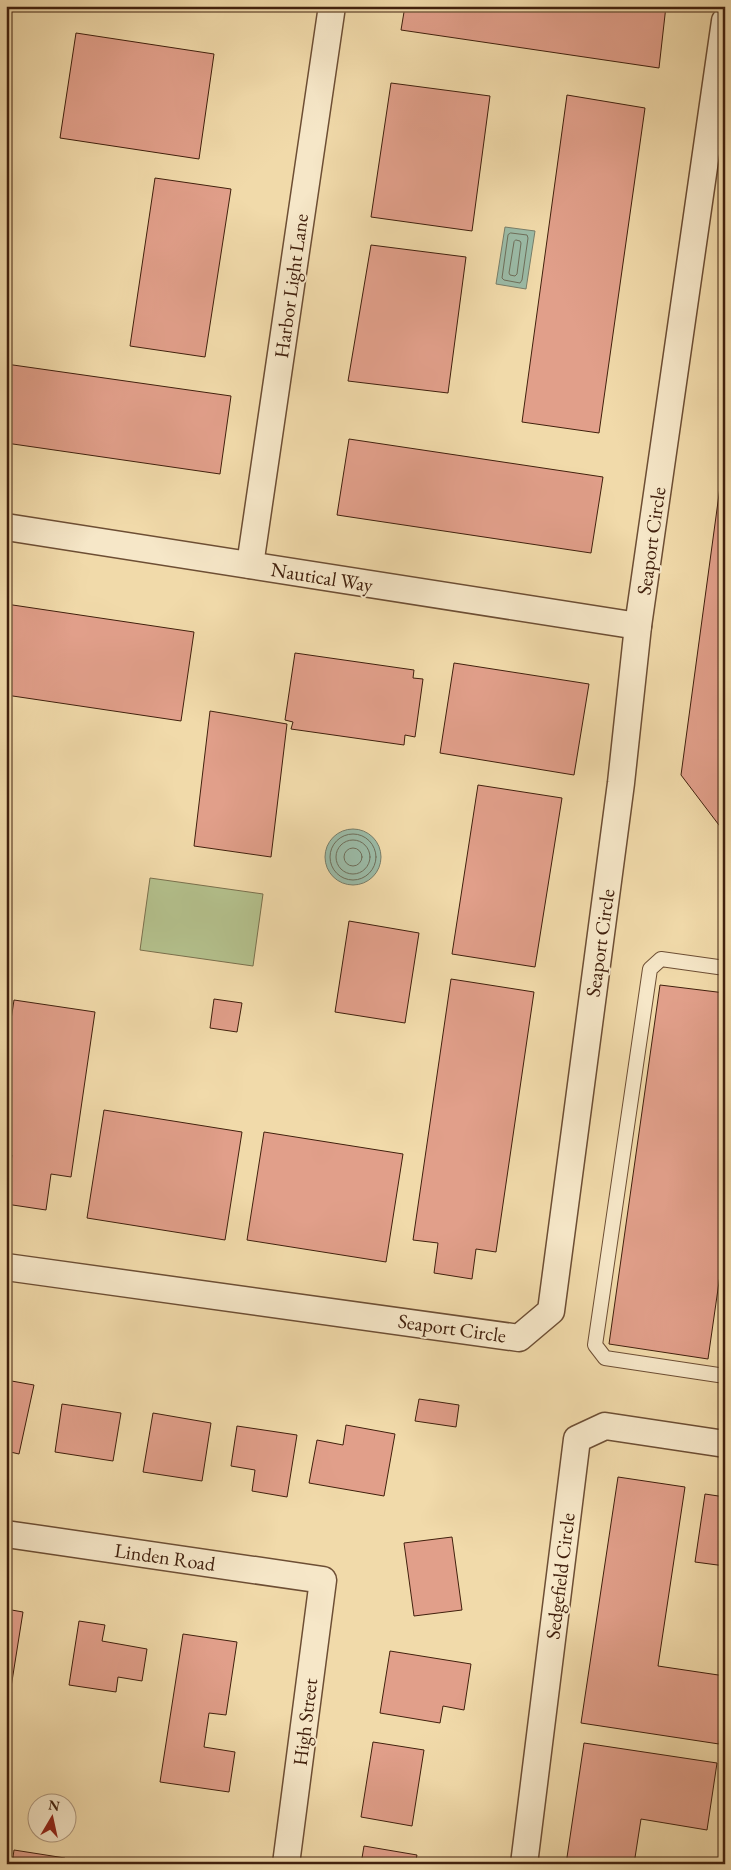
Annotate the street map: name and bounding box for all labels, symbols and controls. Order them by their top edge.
street label: Harbor Light Lane [268,212,314,360]
street label: Seaport Circle [631,485,671,597]
street label: Nautical Way [269,556,375,598]
street label: Seaport Circle [580,887,620,999]
street label: Seaport Circle [396,1308,508,1348]
street label: Sedgefield Circle [539,1511,581,1641]
street label: Linden Road [113,1537,218,1577]
street label: High Street [287,1676,323,1767]
north arrow [28,1792,78,1842]
text: N [47,1795,62,1815]

